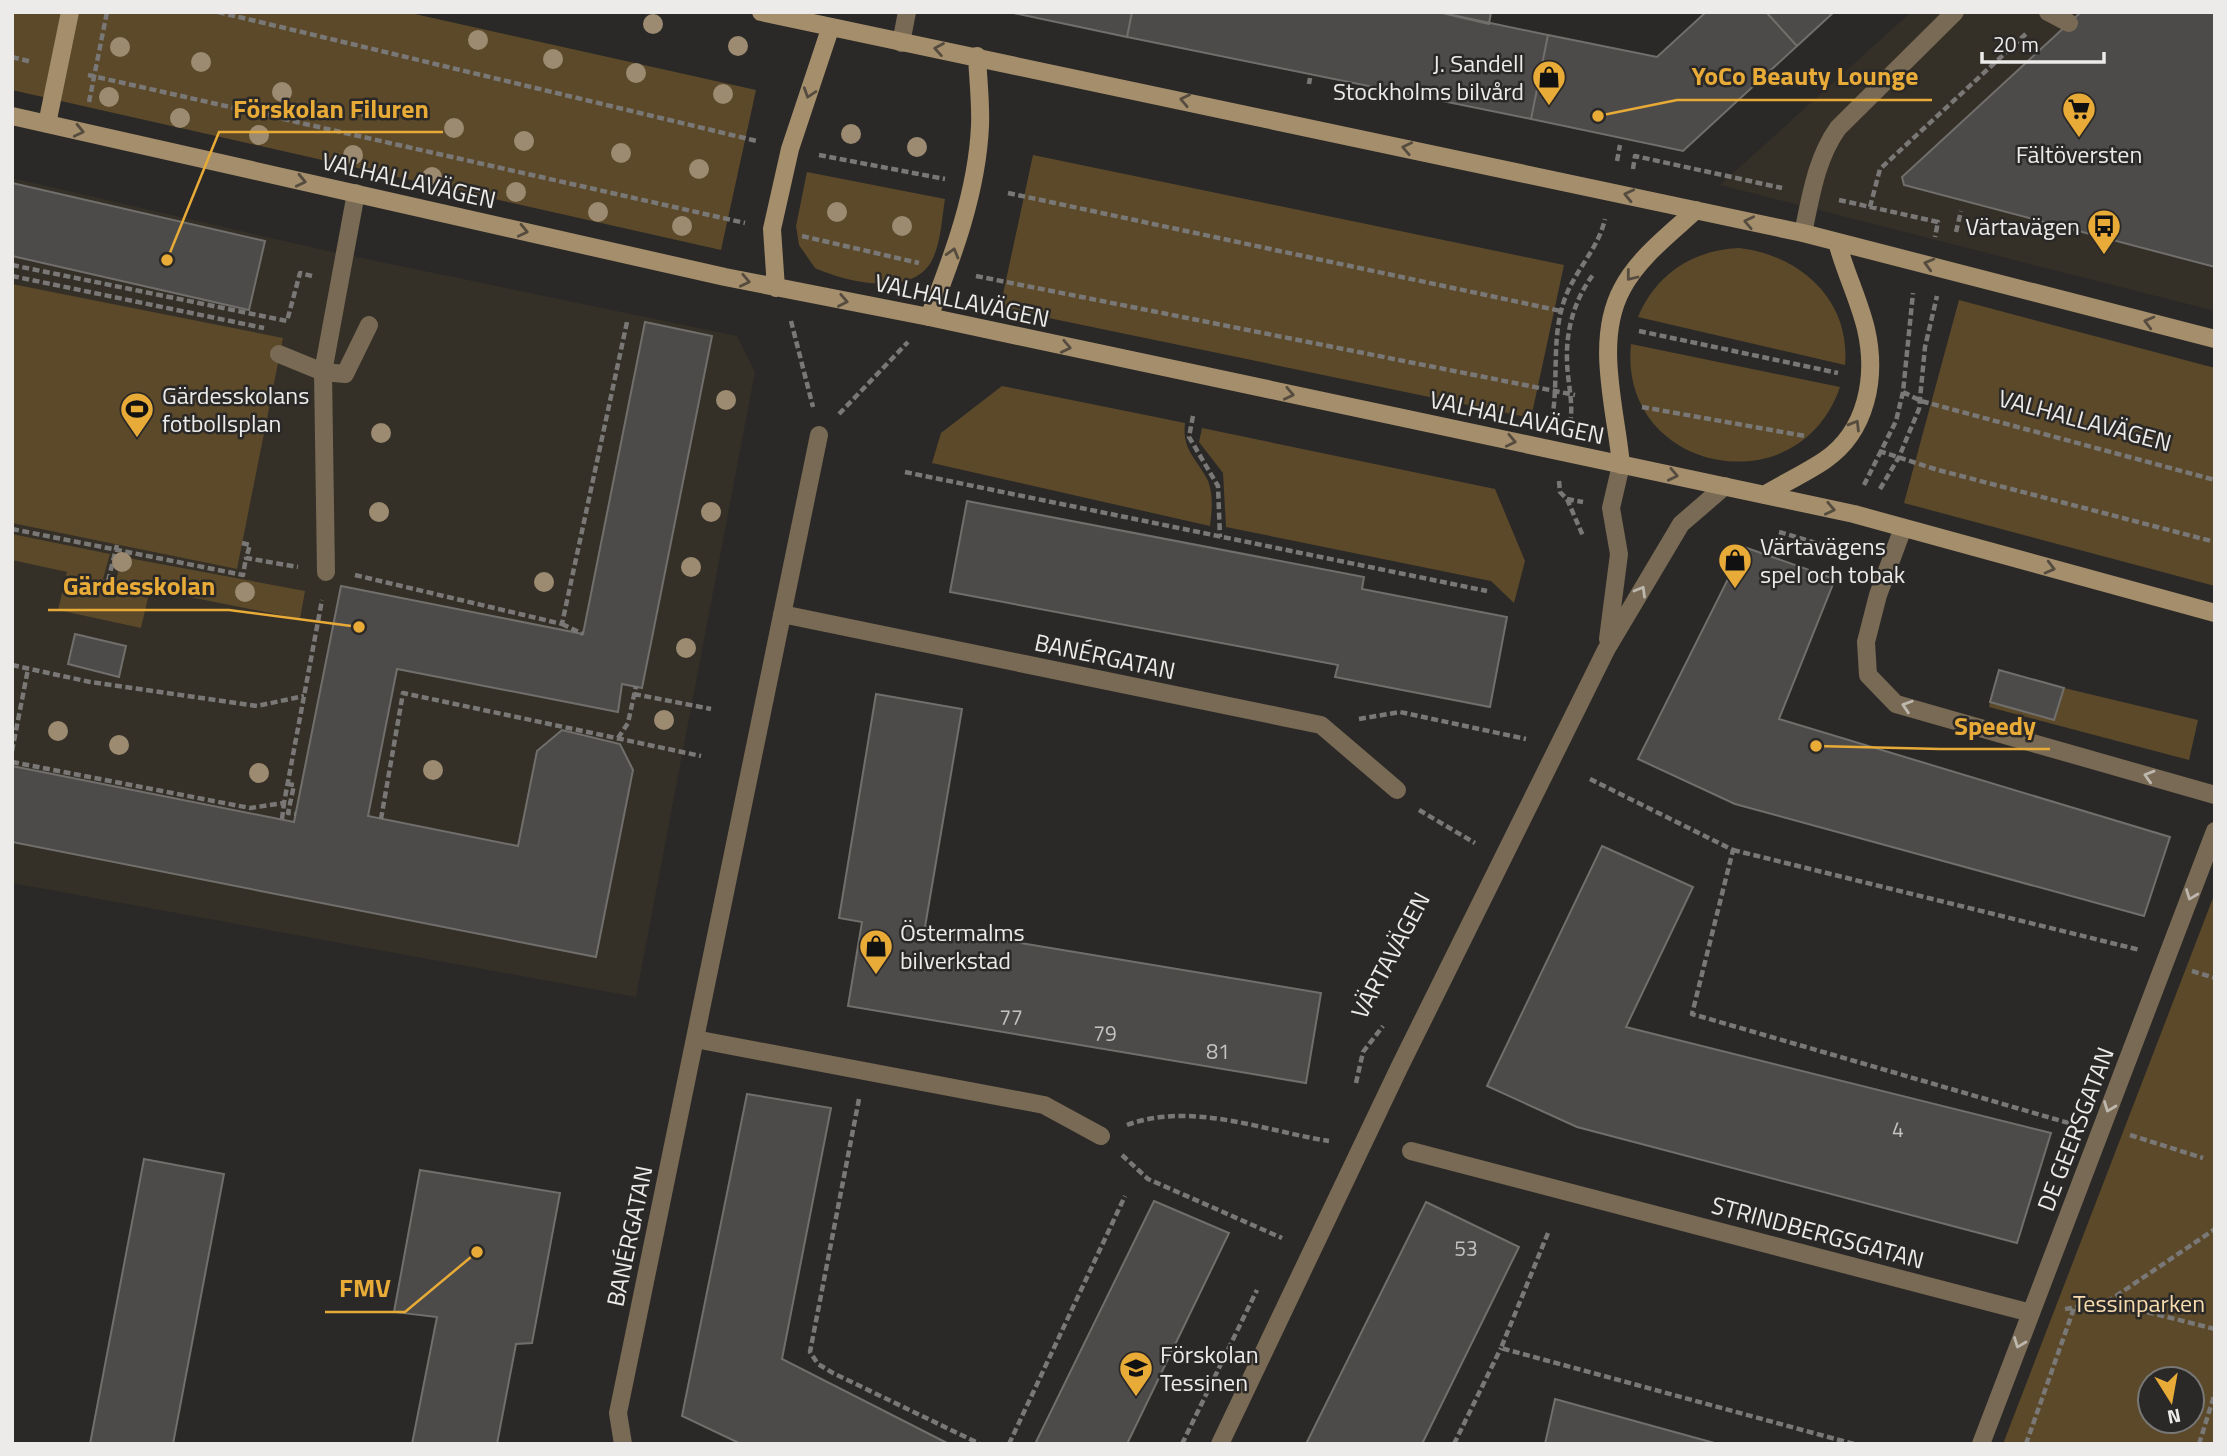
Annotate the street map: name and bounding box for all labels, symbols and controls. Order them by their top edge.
scale bar [1982,21,2104,65]
text: 20 m [1993,28,2039,60]
one-way arrow [933,43,945,58]
place label: J. Sandell Stockholms bilvård [1333,45,1524,109]
callout: YoCo Beauty Lounge [1677,53,1932,100]
text: YoCo Beauty Lounge [1692,56,1918,95]
shop icon: J. Sandell Stockholms bilvård [1530,58,1568,107]
callout: Förskolan Filuren [219,85,443,132]
one-way arrow [802,87,817,99]
text: Förskolan Filuren [233,89,429,128]
supermarket icon: Fältöversten [2060,90,2098,139]
one-way arrow [1179,94,1191,109]
one-way arrow [73,123,85,137]
place label: Fältöversten [2016,136,2142,172]
one-way arrow [1401,141,1413,156]
street label: VALHALLAVÄGEN [318,142,500,218]
one-way arrow [295,172,307,187]
one-way arrow [1623,189,1635,204]
bus stop icon: Värtavägen [2085,207,2123,256]
place label: Värtavägen [1965,208,2080,244]
one-way arrow [1743,215,1755,230]
one-way arrow [517,223,529,237]
one-way arrow [945,247,959,259]
one-way arrow [1923,258,1935,272]
street label: VALHALLAVÄGEN [871,264,1053,336]
one-way arrow [1627,269,1640,281]
one-way arrow [739,273,751,288]
one-way arrow [837,292,849,307]
one-way arrow [2143,315,2155,330]
one-way arrow [1060,339,1072,354]
place label: Gärdesskolans fotbollsplan [162,377,309,441]
street label: VALHALLAVÄGEN [1994,380,2176,460]
street label: VALHALLAVÄGEN [1426,381,1608,453]
one-way arrow [1283,385,1295,400]
sports icon: Gärdesskolans fotbollsplan [118,390,156,439]
one-way arrow [1847,419,1860,432]
one-way arrow [1505,432,1517,447]
one-way arrow [1667,467,1679,482]
one-way arrow [1824,501,1836,516]
place label: Värtavägens spel och tobak [1760,528,1906,592]
shop icon: Värtavägens spel och tobak [1716,541,1754,590]
one-way arrow [2044,560,2056,574]
callout: Gärdesskolan [48,563,229,610]
text: Gärdesskolan [63,566,215,605]
one-way arrow [1632,585,1645,598]
street label: BANÉRGATAN [1031,624,1179,688]
one-way arrow [1902,700,1914,715]
callout: Speedy [1940,702,2050,749]
text: Speedy [1954,706,2036,745]
one-way arrow [2143,770,2155,785]
street label: VÄRTAVÄGEN [1342,885,1438,1025]
one-way arrow [2185,889,2199,901]
place label: Östermalms bilverkstad [900,914,1025,978]
shop icon: Östermalms bilverkstad [857,927,895,976]
house number: 77 [999,1001,1023,1033]
house number: 79 [1093,1017,1117,1049]
house number: 81 [1206,1035,1230,1067]
street label: DE GEERSGATAN [2027,1042,2123,1216]
one-way arrow [2103,1101,2117,1113]
house number: 4 [1892,1113,1904,1145]
street label: BANÉRGATAN [597,1162,661,1310]
street label: STRINDBERGSGATAN [1708,1186,1928,1278]
house number: 53 [1454,1232,1478,1264]
callout: FMV [325,1265,405,1312]
text: FMV [339,1268,391,1307]
park label: Tessinparken [2073,1285,2205,1321]
place label: Förskolan Tessinen [1160,1336,1259,1400]
one-way arrow [2014,1336,2028,1348]
school or university icon: Förskolan Tessinen [1117,1349,1155,1398]
north arrow [2136,1365,2206,1435]
text: N [2165,1402,2184,1433]

